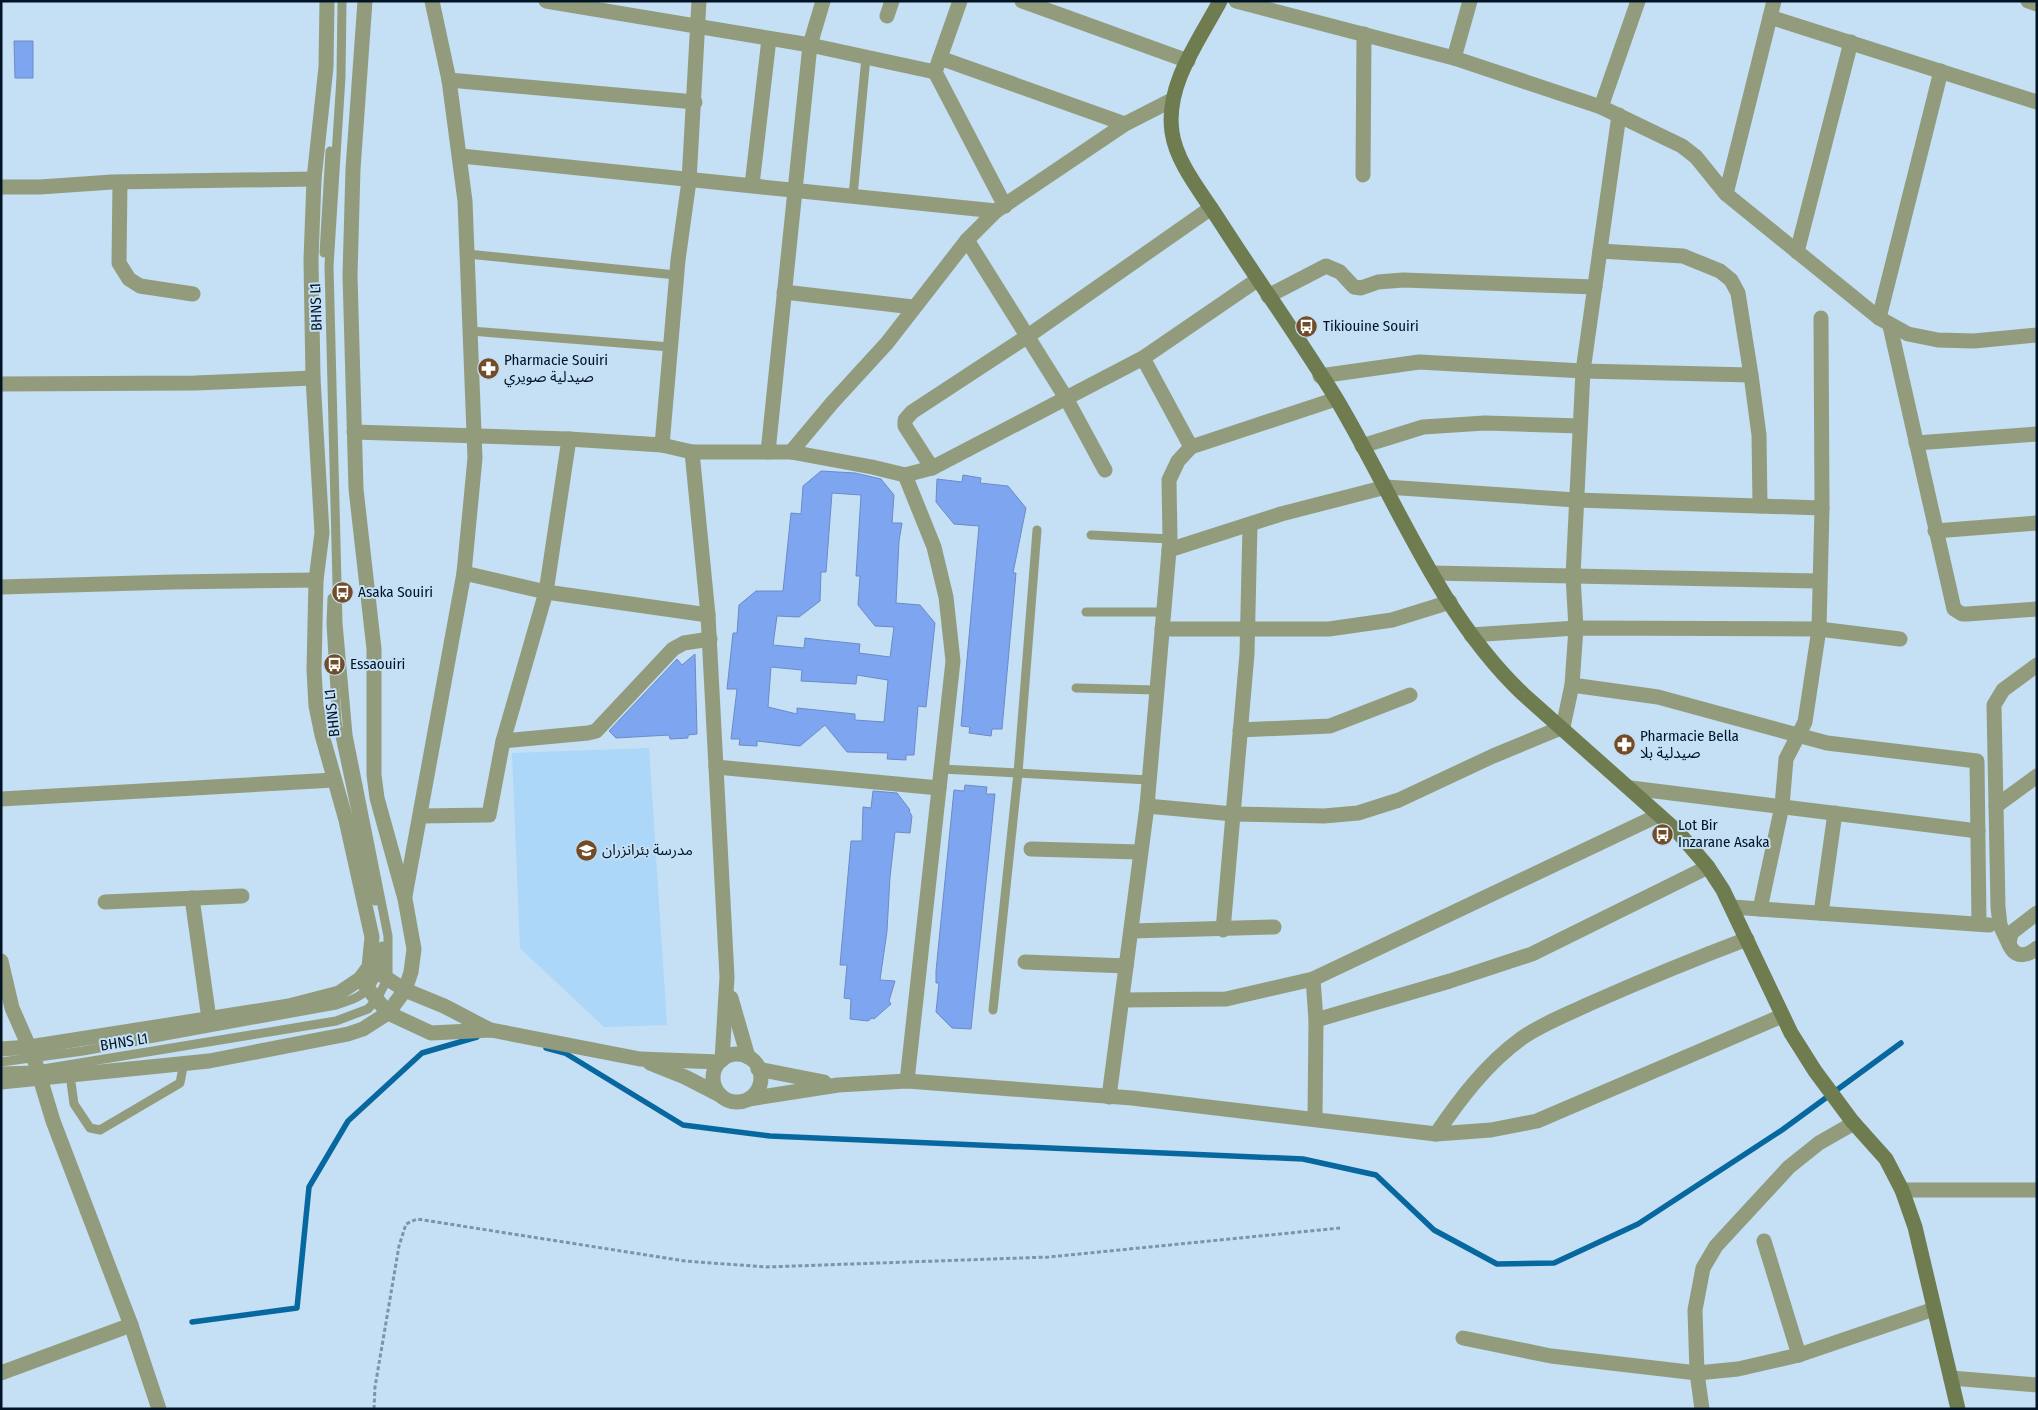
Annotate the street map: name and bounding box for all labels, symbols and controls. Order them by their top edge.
street label: BHNS L1 [306,283,326,331]
bus stop icon: Tikiouine Souiri [1295,314,1319,338]
place label: Tikiouine Souiri [1323,317,1419,335]
place label: Pharmacie Souiri صيدلية صويري [504,351,608,388]
pharmacy icon: Pharmacie Souiri صيدلية صويري [476,357,500,381]
bus stop icon: Asaka Souiri [330,580,354,604]
place label: Asaka Souiri [358,583,433,601]
bus stop icon: Essaouiri [322,652,346,676]
place label: Essaouiri [350,655,405,673]
street label: BHNS L1 [321,688,343,738]
place label: Pharmacie Bella صيدلية بلا [1640,727,1739,762]
pharmacy icon: Pharmacie Bella صيدلية بلا [1612,733,1636,757]
place label: Lot Bir Inzarane Asaka [1678,816,1770,851]
bus stop icon: Lot Bir Inzarane Asaka [1650,822,1674,846]
school or university icon: مدرسة بئرانزران [574,838,598,862]
place label: مدرسة بئرانزران [602,841,693,859]
street label: BHNS L1 [99,1029,149,1055]

